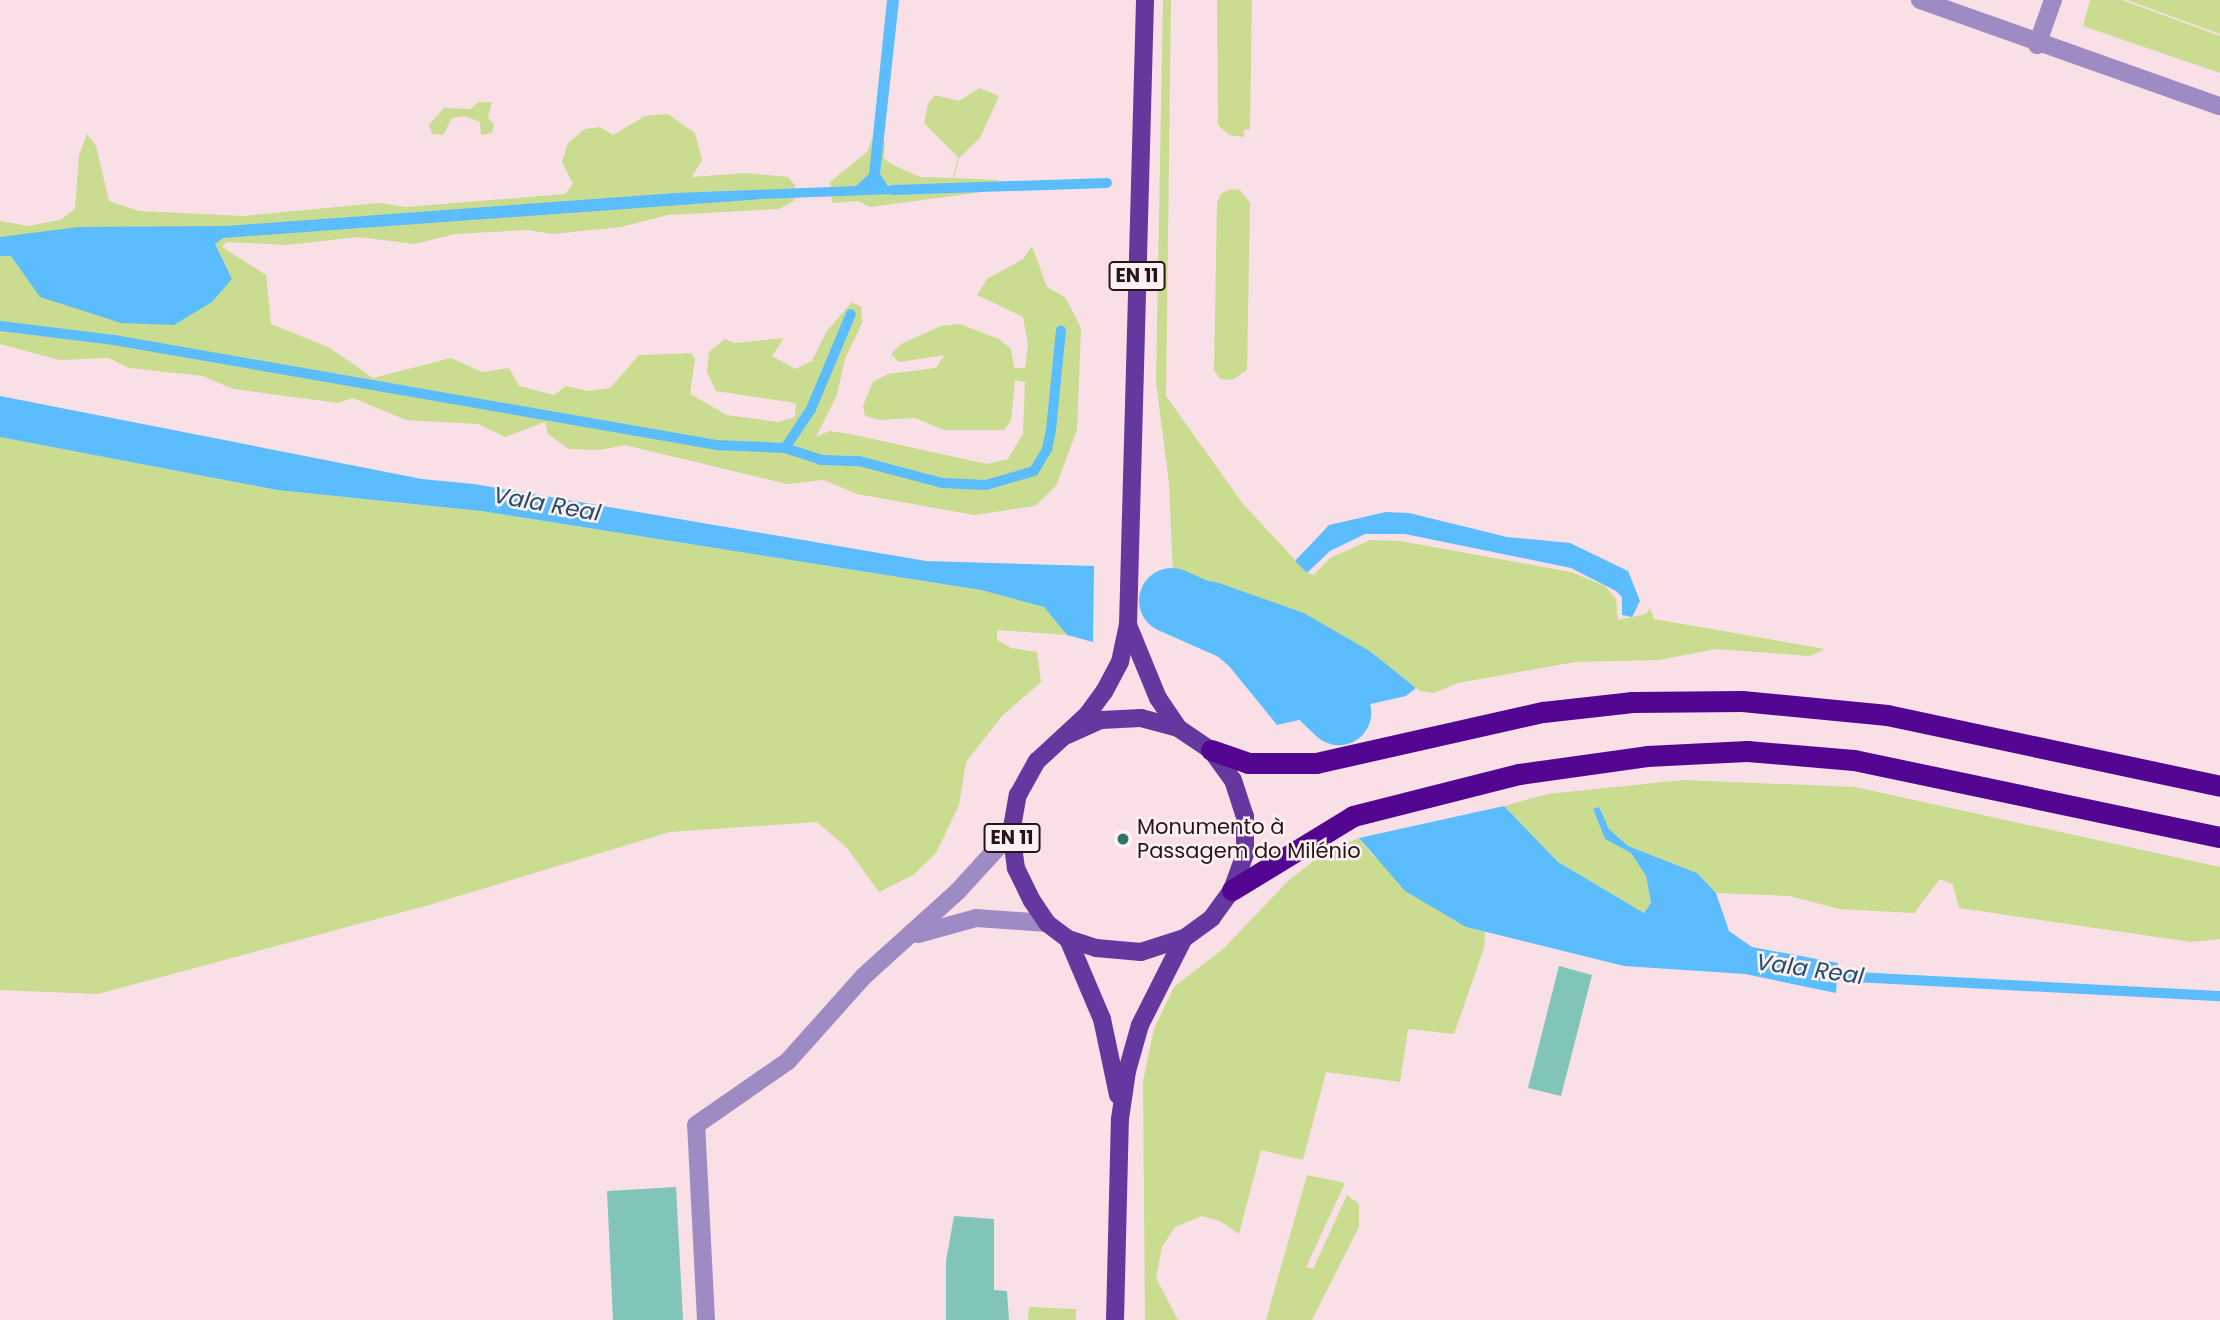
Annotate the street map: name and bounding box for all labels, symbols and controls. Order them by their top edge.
road number: EN 11 [1107,260,1167,292]
water label: Vala Real [491,481,603,527]
place label: Monumento à Passagem do Milénio [1137,814,1361,864]
road number: EN 11 [982,822,1042,853]
marker: Monumento à Passagem do Milénio [1115,831,1131,847]
water label: Vala Real [1754,948,1866,990]

